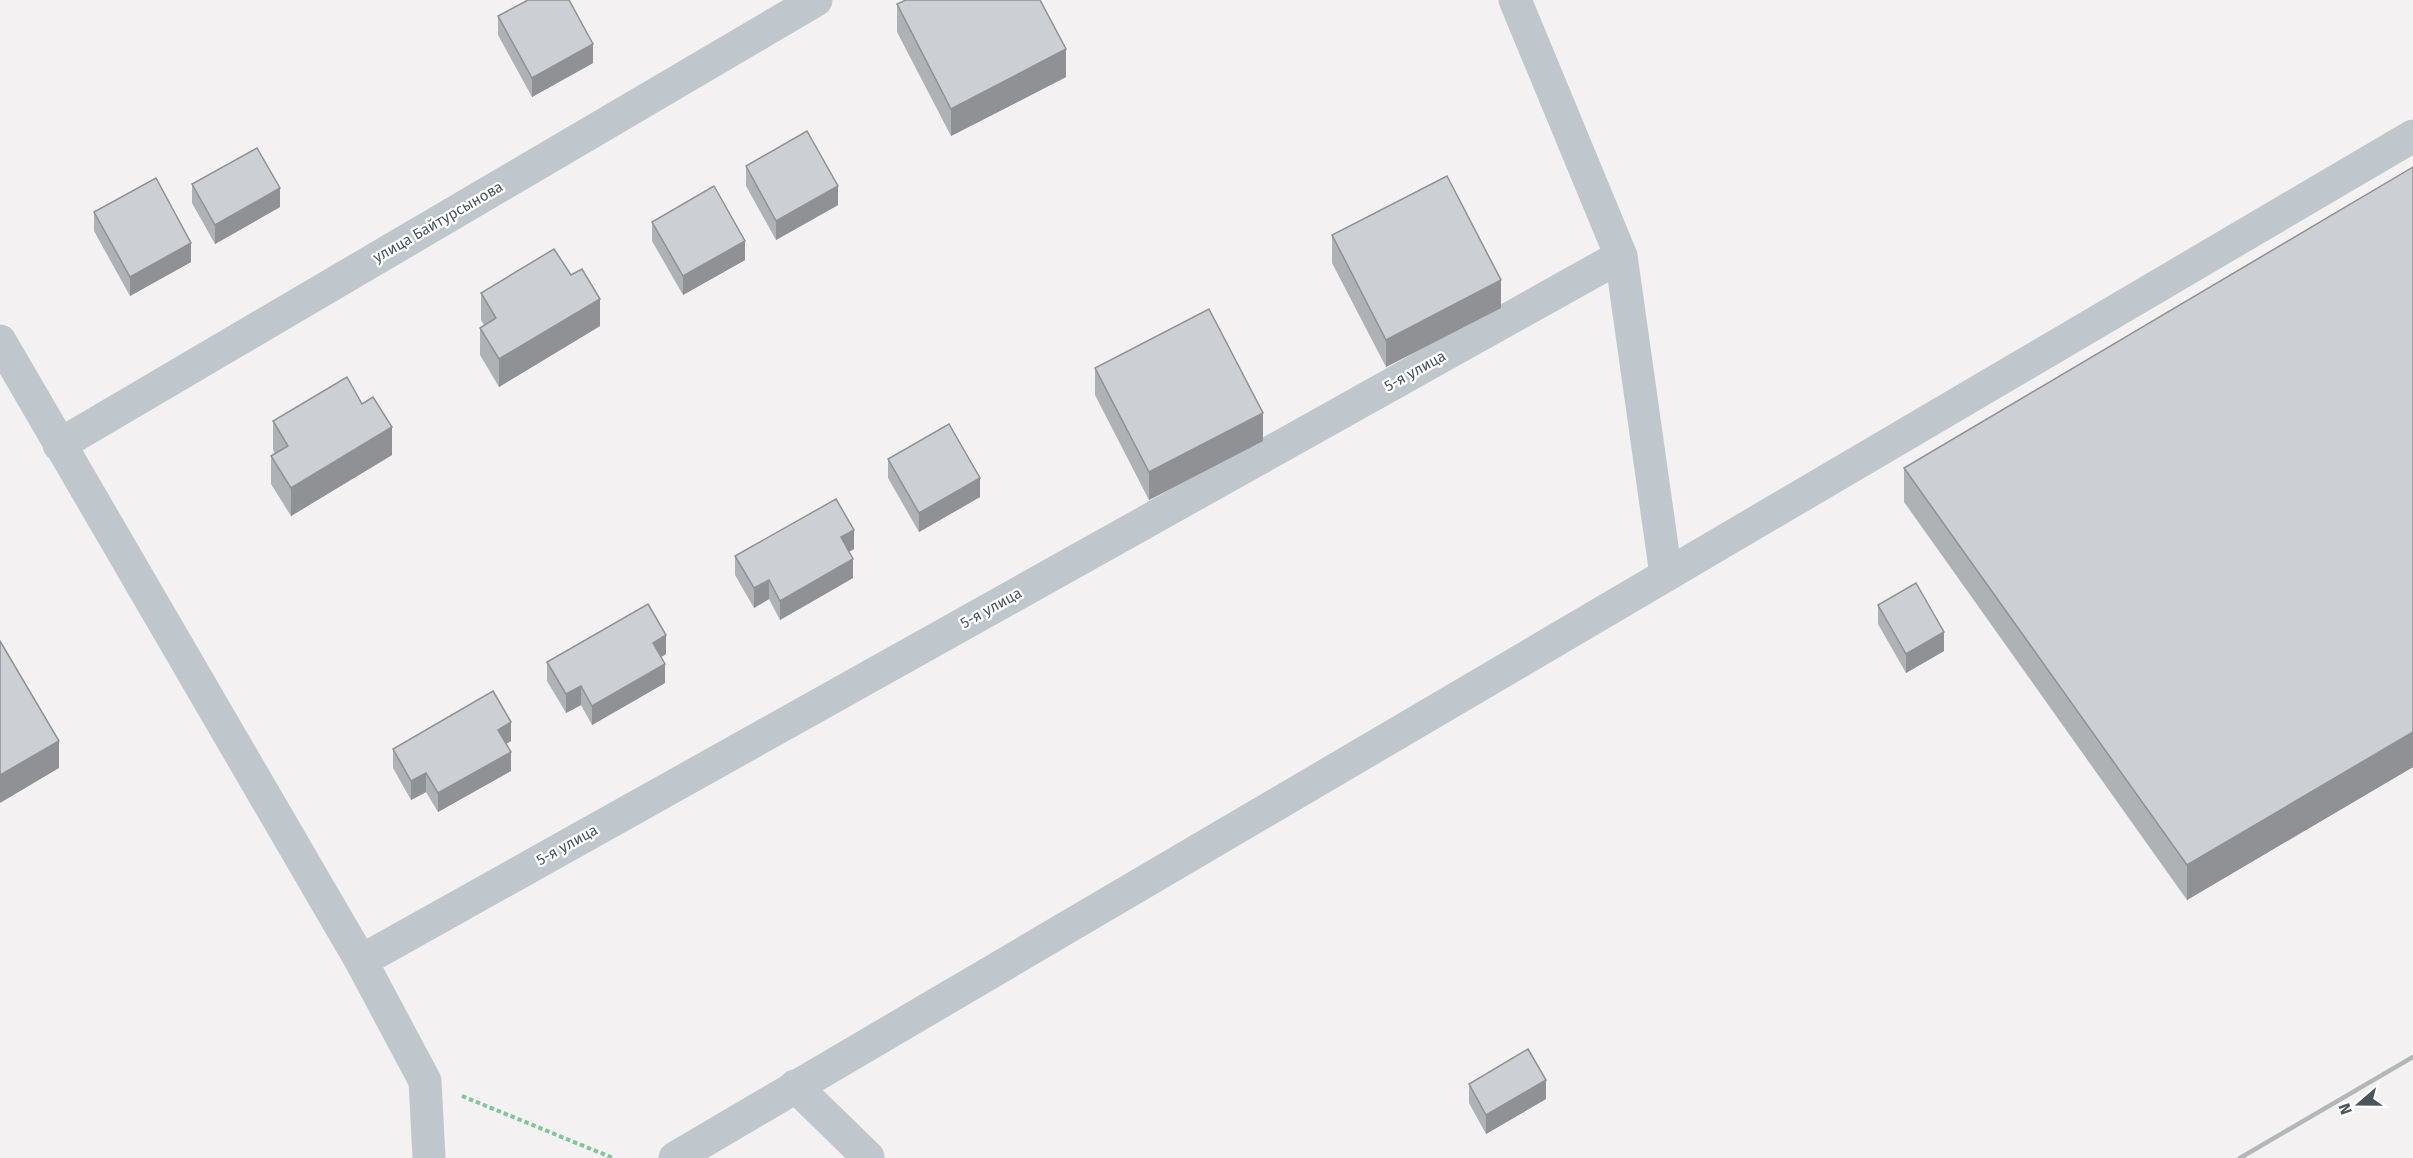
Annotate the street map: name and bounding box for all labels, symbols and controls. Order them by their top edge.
street label: улица Байтурсынова [370,177,506,267]
street label: 5-я улица [1381,347,1449,395]
street label: 5-я улица [957,584,1025,632]
street label: 5-я улица [533,821,601,869]
north arrow [2329,1074,2389,1134]
text: N [2335,1101,2356,1117]

